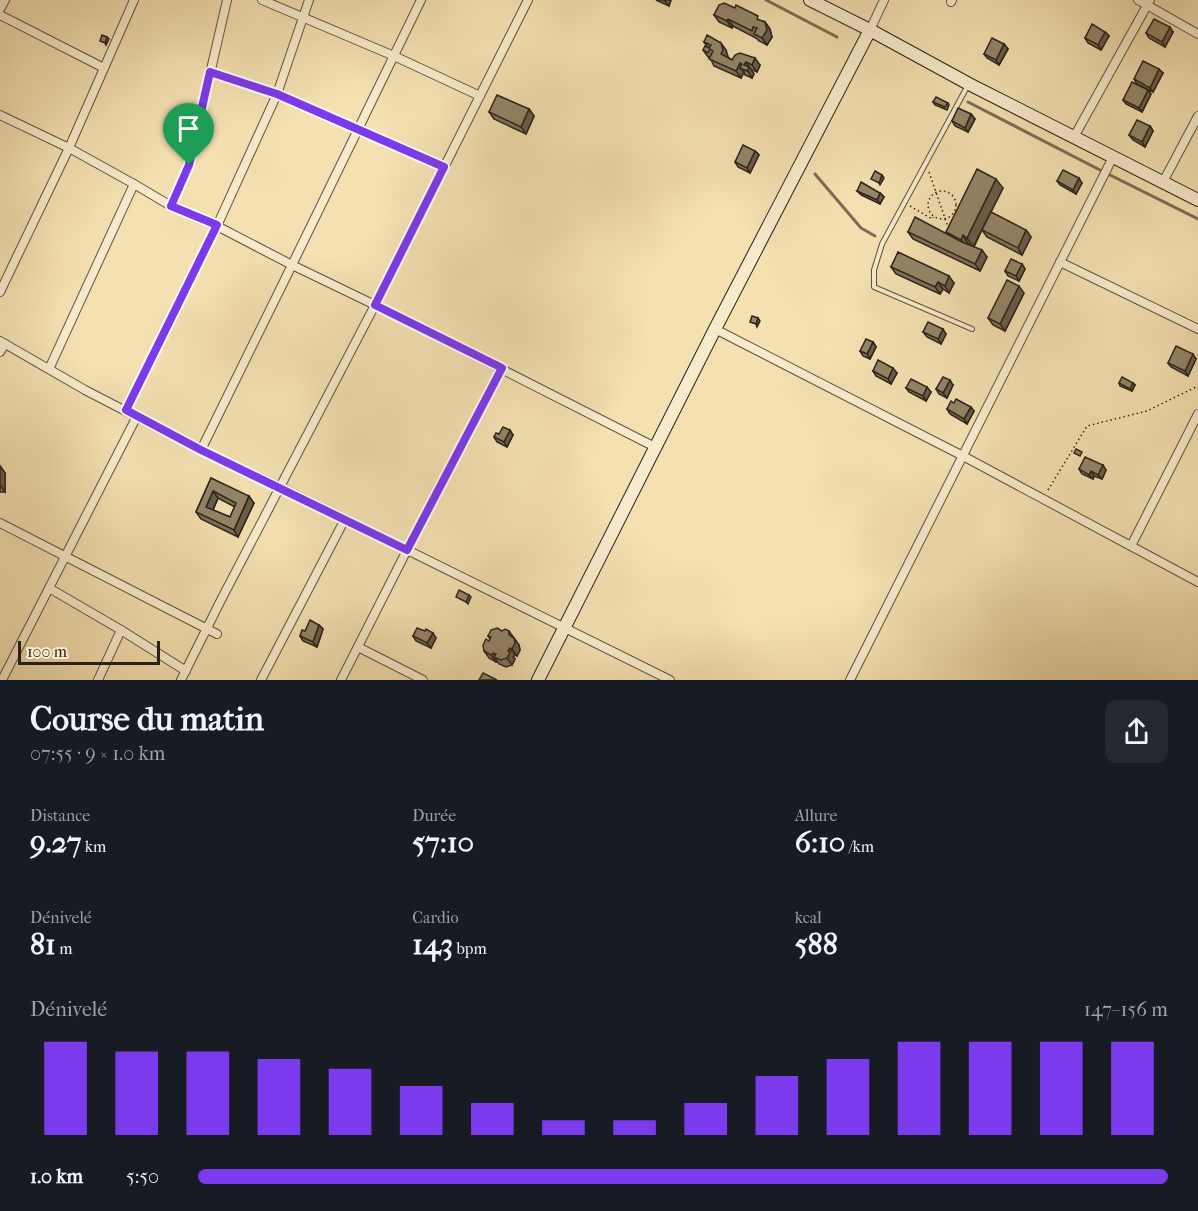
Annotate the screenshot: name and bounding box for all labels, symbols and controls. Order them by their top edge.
pin [163,103,214,165]
icon: arrive [172,112,205,145]
scale bar [18,638,160,666]
text: 100 m [27,642,67,661]
text: Course du matin [30,700,264,739]
button: share [1105,700,1168,763]
text: 07:55 · 9 × 1.0 km [30,742,165,765]
text: Distance [30,806,90,825]
text: Durée [412,806,456,825]
text: Allure [795,806,837,825]
text: 9.27 [30,825,81,860]
text: 57:10 [412,825,474,860]
text: 6:10 [795,825,845,860]
text: km [81,837,106,856]
text: /km [845,837,874,856]
text: Dénivelé [30,908,92,927]
text: Cardio [412,908,459,927]
text: kcal [795,908,822,927]
text: 81 [30,927,56,962]
text: 143 [412,927,453,962]
text: 588 [795,927,838,962]
text: m [56,939,73,958]
text: bpm [453,939,487,958]
text: Dénivelé [30,998,107,1021]
text: 147–156 m [1084,998,1168,1021]
text: 1.0 km [30,1165,83,1188]
text: 5:50 [126,1165,159,1188]

